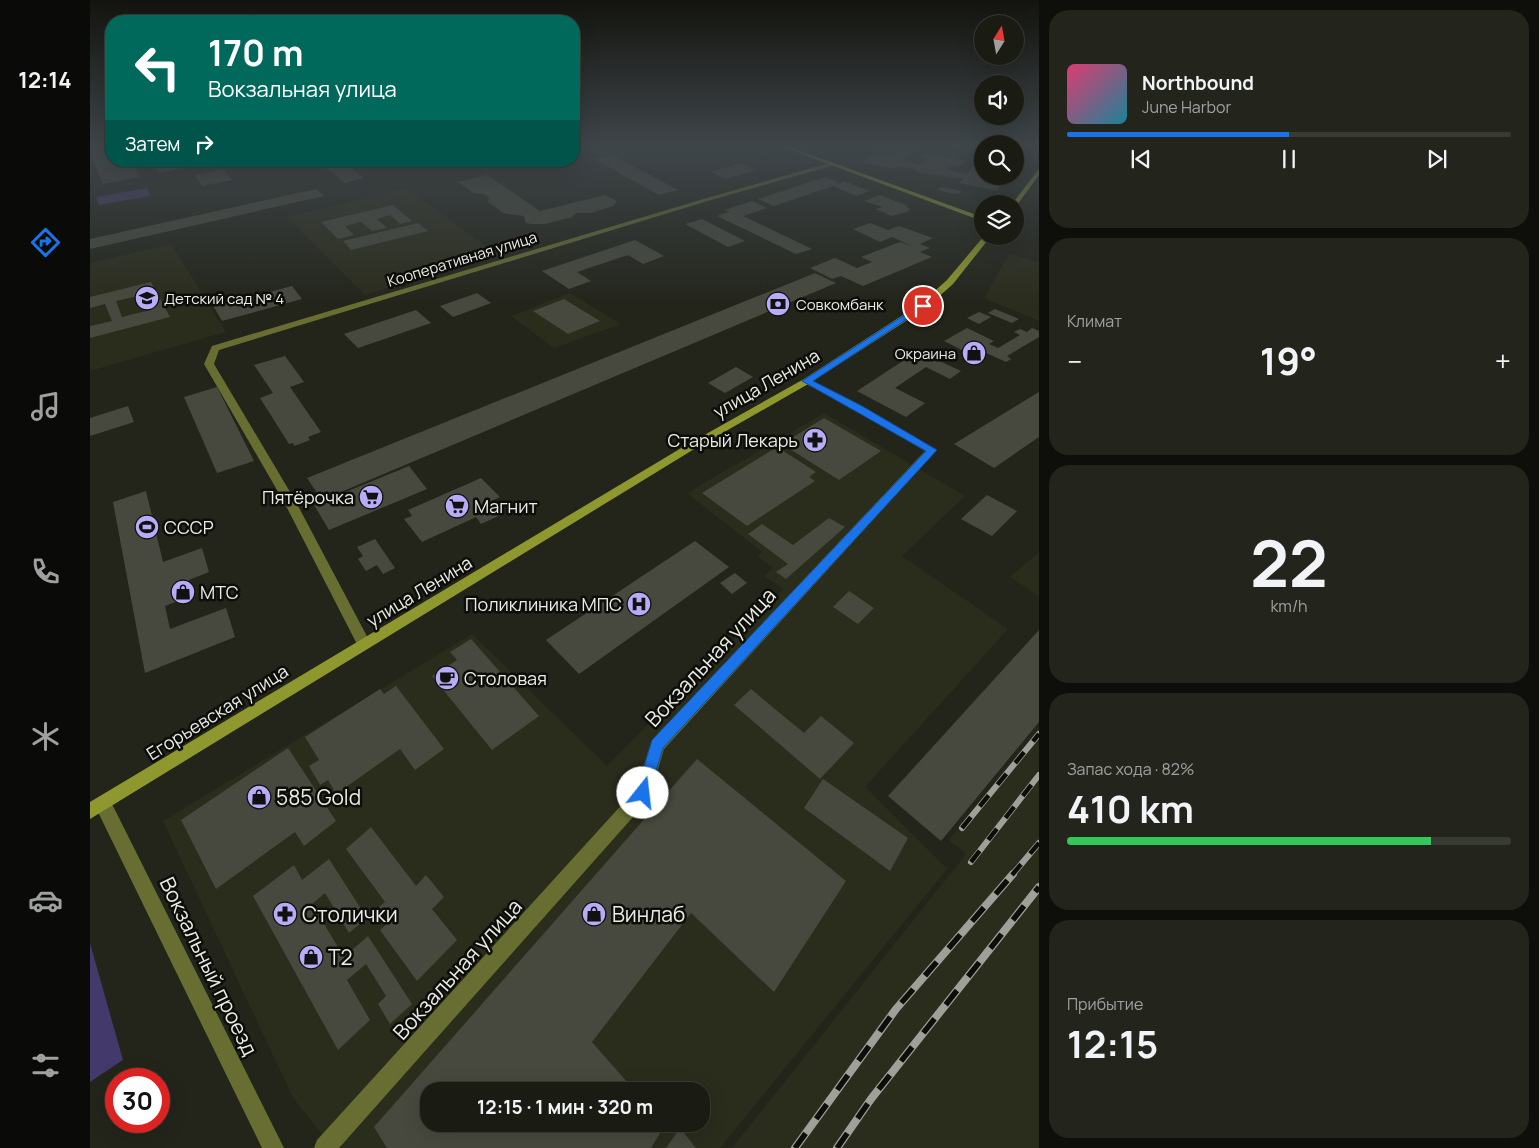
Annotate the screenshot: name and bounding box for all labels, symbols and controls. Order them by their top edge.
north arrow [974,15,1024,65]
map controls [974,15,1024,245]
text: 170 m [208,29,304,77]
icon: left [125,35,190,100]
text: 12:14 [18,65,72,95]
text: Northbound [1142,70,1254,96]
text: Вокзальная улица [208,74,397,104]
button: sound [974,75,1024,125]
text: June Harbor [1142,96,1231,118]
icon: right [190,130,218,158]
text: Затем [125,131,180,157]
button: search [974,135,1024,185]
icon: previous [1127,145,1155,173]
icon: pause [1275,145,1303,173]
icon: next [1423,145,1451,173]
button: layers [974,195,1024,245]
icon: directions [28,225,63,260]
street label: Кооперативная улица [385,226,539,292]
school or university icon: Детский сад № 4 [134,285,160,311]
pin [902,285,944,327]
place label: Детский сад № 4 [164,288,284,309]
bank icon: Совкомбанк [765,291,791,317]
icon: arrive [909,292,937,320]
place label: Совкомбанк [796,294,884,315]
text: Климат [1067,310,1122,332]
text: 19° [1260,334,1317,386]
shop icon: Окраина [961,340,987,366]
text: − [1067,342,1082,380]
text: + [1495,342,1511,380]
street label: улица Ленина [708,343,824,423]
place label: Окраина [895,343,956,364]
icon: music [28,389,63,424]
pharmacy icon: Старый Лекарь [802,427,828,453]
place label: Старый Лекарь [667,428,798,452]
supermarket icon: Пятёрочка [358,484,384,510]
place label: Пятёрочка [262,485,354,509]
supermarket icon: Магнит [444,493,470,519]
place label: Магнит [474,494,538,518]
sports icon: СССР [134,514,160,540]
place label: СССР [164,515,214,539]
text: 22 [1250,518,1328,607]
street label: улица Ленина [362,550,476,632]
icon: phone [28,554,63,589]
shop icon: МТС [170,579,196,605]
place label: МТС [200,580,239,604]
street label: Вокзальная улица [638,582,782,732]
hospital icon: Поликлиника МПС [626,591,652,617]
place label: Поликлиника МПС [465,592,622,616]
text: km/h [1270,595,1308,617]
street label: Егорьевская улица [142,659,292,765]
cafe icon: Столовая [434,665,460,691]
place label: Столовая [464,666,547,690]
icon: climate [28,719,63,754]
text: Запас хода · 82% [1067,758,1194,780]
position arrow [616,766,668,818]
text: 410 km [1067,782,1194,834]
place label: 585 Gold [276,783,361,811]
shop icon: 585 Gold [246,784,272,810]
street label: Вокзальный проезд [154,872,264,1060]
icon: car [28,883,63,918]
street label: Вокзальная улица [386,893,528,1045]
place label: Столички [302,900,398,928]
place label: Винлаб [612,900,685,928]
pharmacy icon: Столички [272,901,298,927]
shop icon: Винлаб [581,901,607,927]
place label: T2 [328,943,353,971]
shop icon: T2 [298,944,324,970]
text: Прибытие [1067,993,1143,1015]
text: 12:15 [1067,1017,1158,1069]
icon: filters [28,1048,63,1083]
speed limit sign: 30 [105,1068,170,1133]
text: 12:15 · 1 мин · 320 m [477,1094,653,1120]

